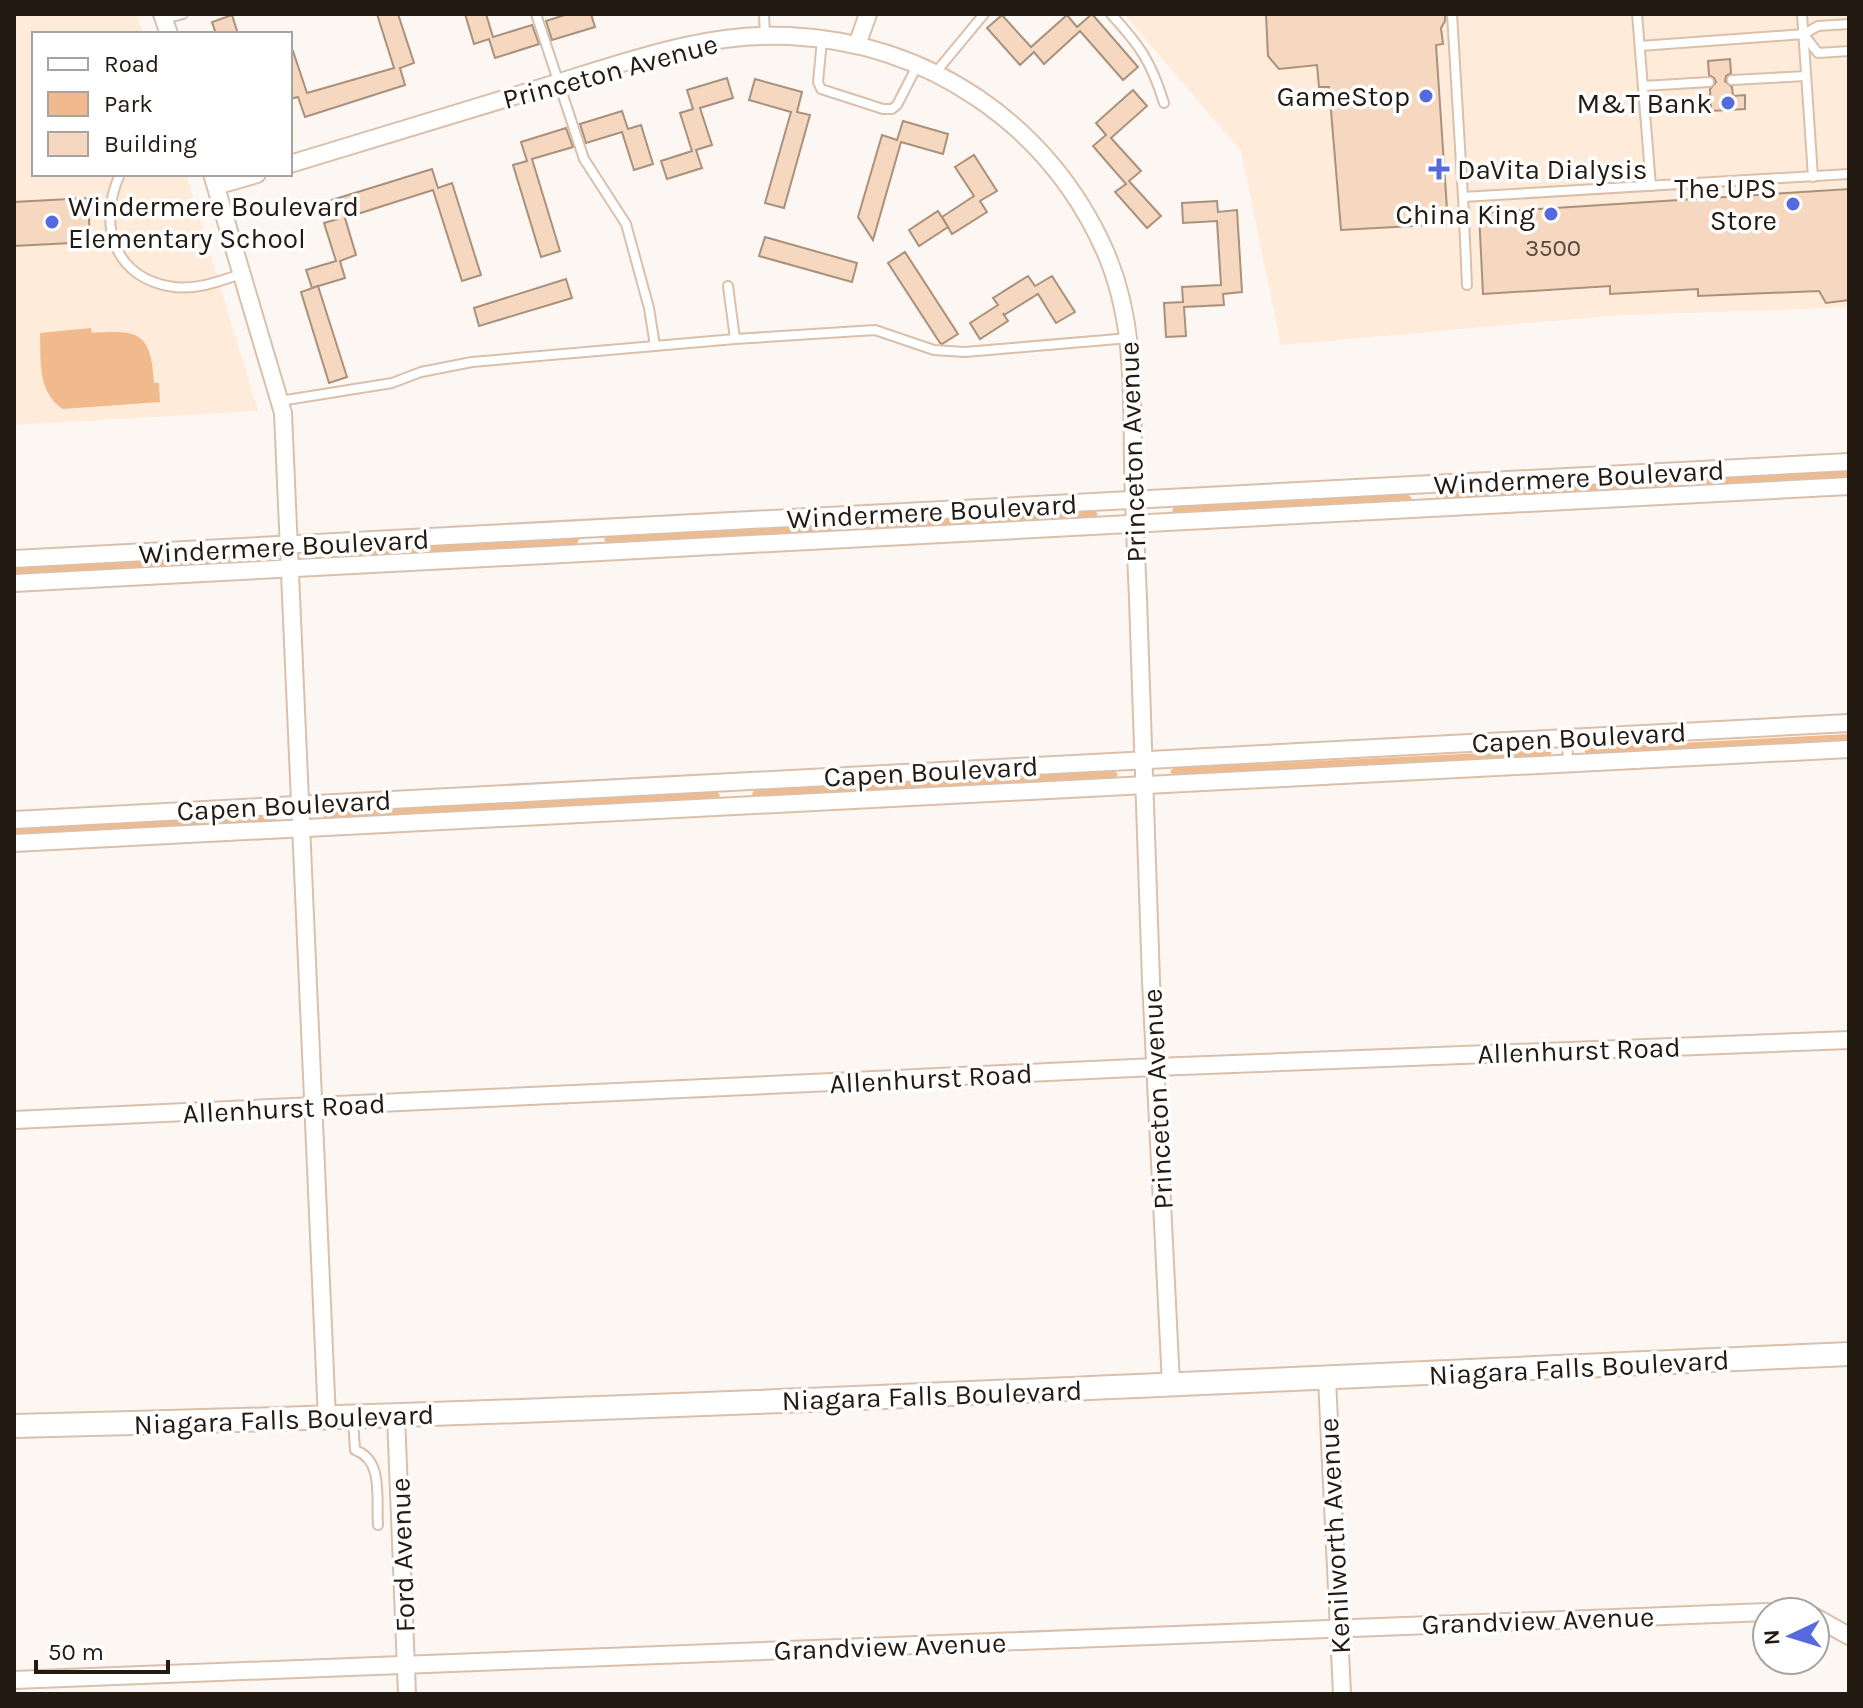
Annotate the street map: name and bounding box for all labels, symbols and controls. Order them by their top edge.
street label: Princeton Avenue [499,27,721,116]
legend [32,32,292,176]
text: Road [104,50,159,78]
place label: GameStop [1277,80,1410,113]
marker: GameStop [1417,87,1435,105]
place label: M&T Bank [1577,87,1712,120]
text: Park [104,90,153,118]
marker: M&T Bank [1719,94,1737,112]
text: Building [104,130,197,158]
place label: DaVita Dialysis [1457,153,1647,186]
marker: DaVita Dialysis [1428,158,1450,180]
place label: The UPS Store [1674,172,1777,237]
place label: Windermere Boulevard Elementary School [68,190,359,255]
marker: The UPS Store [1784,195,1802,213]
place label: China King [1396,198,1535,231]
marker: China King [1542,205,1560,223]
marker: Windermere Boulevard Elementary School [43,213,61,231]
house number: 3500 [1525,234,1581,262]
street label: Princeton Avenue [1112,341,1153,563]
street label: Windermere Boulevard [1433,453,1725,502]
street label: Windermere Boulevard [786,487,1078,536]
street label: Windermere Boulevard [138,522,430,571]
street label: Capen Boulevard [1471,715,1687,760]
street label: Capen Boulevard [823,749,1039,794]
street label: Capen Boulevard [176,783,392,828]
street label: Princeton Avenue [1135,988,1180,1210]
street label: Allenhurst Road [1477,1030,1681,1071]
street label: Allenhurst Road [829,1057,1033,1100]
street label: Allenhurst Road [182,1087,386,1130]
street label: Niagara Falls Boulevard [1428,1343,1730,1392]
street label: Niagara Falls Boulevard [781,1374,1083,1417]
street label: Niagara Falls Boulevard [133,1398,435,1441]
street label: Kenilworth Avenue [1312,1417,1357,1655]
street label: Ford Avenue [383,1477,422,1633]
north arrow [1751,1596,1831,1676]
street label: Grandview Avenue [1421,1600,1655,1641]
scale bar [36,1624,168,1674]
street label: Grandview Avenue [773,1626,1007,1667]
text: N [1759,1629,1786,1646]
text: 50 m [48,1638,104,1666]

